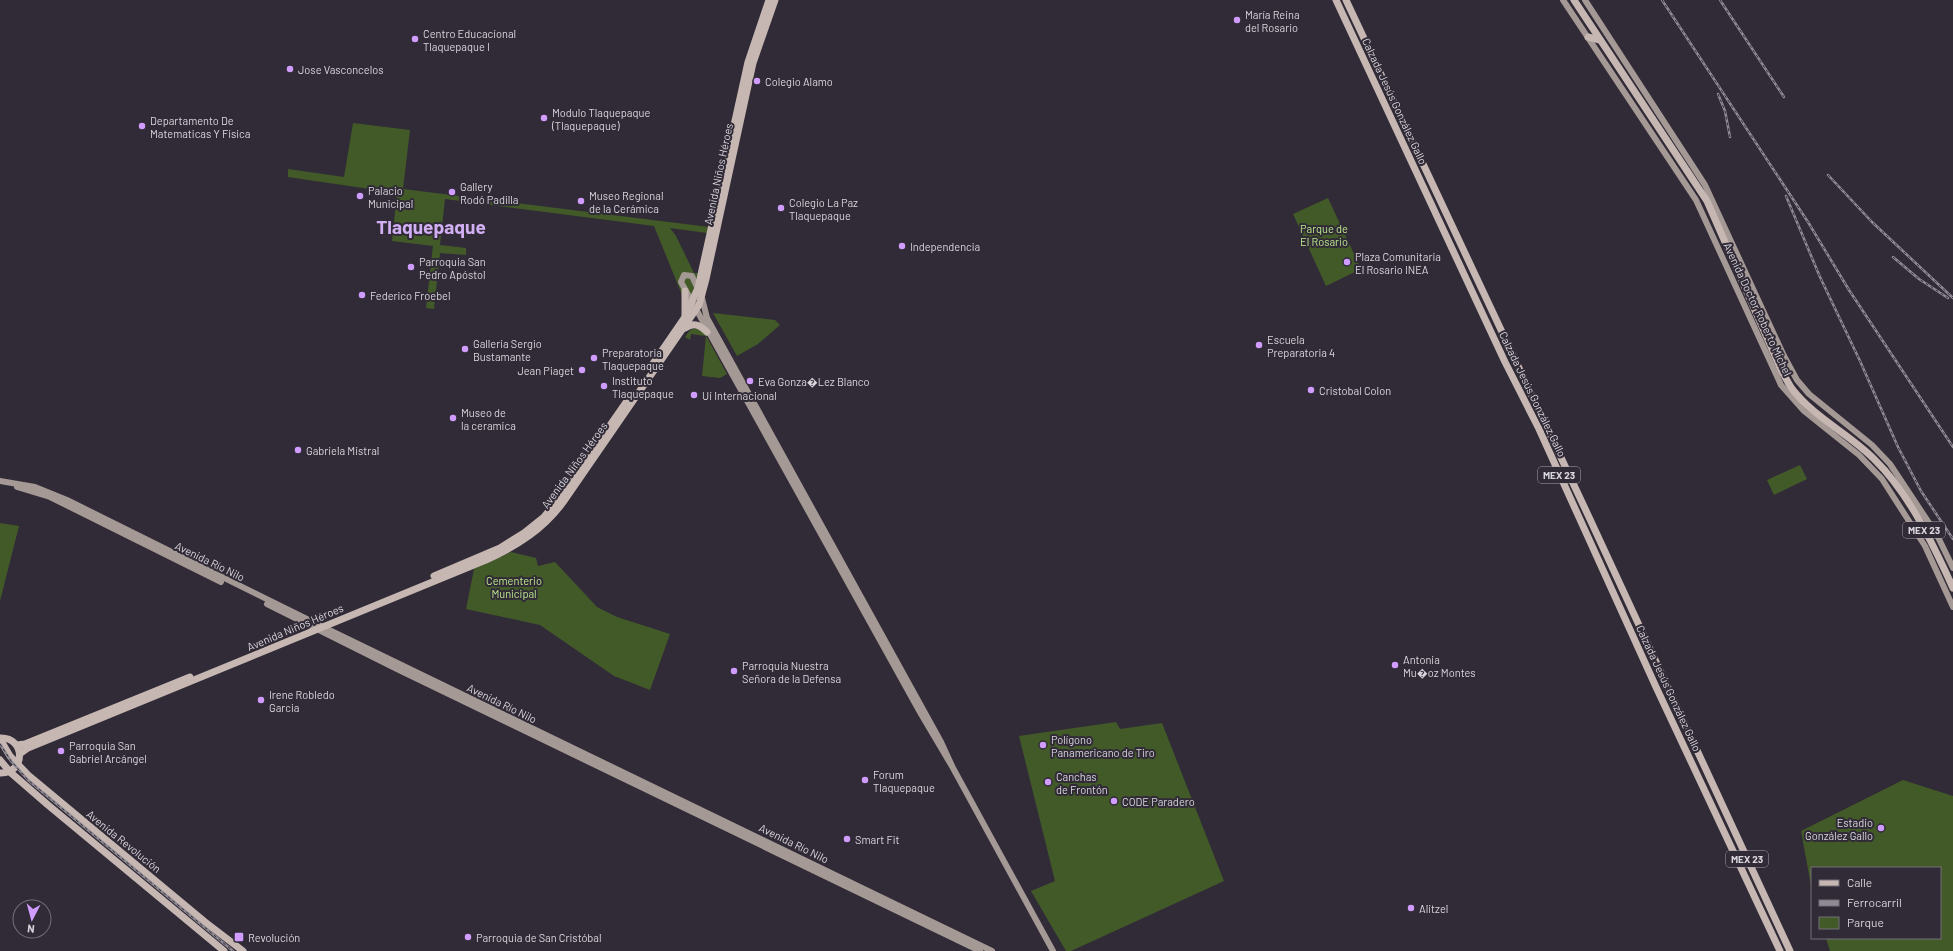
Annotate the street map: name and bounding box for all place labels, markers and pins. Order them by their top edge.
place label: María Reina del Rosario [1245,8,1300,34]
marker: María Reina del Rosario [1232,15,1242,25]
place label: Centro Educacional Tlaquepaque I [423,27,516,53]
marker: Centro Educacional Tlaquepaque I [410,34,420,44]
place label: Jose Vasconcelos [298,63,383,76]
marker: Jose Vasconcelos [285,64,295,74]
place label: Colegio Alamo [765,75,833,88]
marker: Colegio Alamo [752,76,762,86]
place label: Modulo Tlaquepaque (Tlaquepaque) [551,106,650,132]
marker: Modulo Tlaquepaque (Tlaquepaque) [539,113,549,123]
place label: Departamento De Matematicas Y Fisica [150,114,250,140]
marker: Departamento De Matematicas Y Fisica [137,121,147,131]
place label: Gallery Rodó Padilla [460,180,518,206]
place label: Palacio Municipal [368,184,413,210]
marker: Gallery Rodó Padilla [447,187,457,197]
place label: Museo Regional de la Cerámica [589,189,663,215]
marker: Palacio Municipal [355,191,365,201]
marker: Museo Regional de la Cerámica [576,196,586,206]
place label: Colegio La Paz Tlaquepaque [789,196,858,222]
marker: Colegio La Paz Tlaquepaque [776,203,786,213]
place label: Independencia [910,240,980,253]
marker: Independencia [897,241,907,251]
place label: Plaza Comunitaria El Rosario INEA [1355,250,1441,276]
place label: Parroquia San Pedro Apóstol [419,255,486,281]
marker: Plaza Comunitaria El Rosario INEA [1342,257,1352,267]
marker: Parroquia San Pedro Apóstol [406,262,416,272]
place label: Federico Froebel [370,289,450,302]
marker: Federico Froebel [357,290,367,300]
place label: Escuela Preparatoria 4 [1267,333,1335,359]
place label: Galleria Sergio Bustamante [473,337,542,363]
marker: Escuela Preparatoria 4 [1254,340,1264,350]
marker: Galleria Sergio Bustamante [460,344,470,354]
place label: Preparatoria Tlaquepaque [602,346,664,372]
marker: Preparatoria Tlaquepaque [589,353,599,363]
place label: Jean Piaget [517,364,574,377]
marker: Jean Piaget [577,365,587,375]
place label: Instituto Tlaquepaque [612,374,674,400]
place label: Eva Gonza�Lez Blanco [758,375,870,388]
marker: Eva Gonza�Lez Blanco [745,376,755,386]
marker: Instituto Tlaquepaque [599,381,609,391]
place label: Cristobal Colon [1319,384,1391,397]
marker: Cristobal Colon [1306,385,1316,395]
place label: Ui Internacional [702,389,777,402]
marker: Ui Internacional [689,390,699,400]
place label: Museo de la ceramica [461,406,516,432]
marker: Museo de la ceramica [448,413,458,423]
place label: Gabriela Mistral [306,444,379,457]
marker: Gabriela Mistral [293,445,303,455]
place label: Antonia Mu�oz Montes [1403,653,1476,679]
place label: Parroquia Nuestra Señora de la Defensa [742,659,841,685]
marker: Antonia Mu�oz Montes [1390,660,1400,670]
marker: Parroquia Nuestra Señora de la Defensa [729,666,739,676]
place label: Irene Robledo Garcia [269,688,335,714]
marker: Irene Robledo Garcia [256,695,266,705]
place label: Polígono Panamericano de Tiro [1051,733,1155,759]
place label: Parroquia San Gabriel Arcángel [69,739,147,765]
marker: Polígono Panamericano de Tiro [1038,740,1048,750]
marker: Parroquia San Gabriel Arcángel [56,746,66,756]
place label: Forum Tlaquepaque [873,768,935,794]
place label: Canchas de Frontón [1056,770,1108,796]
marker: Forum Tlaquepaque [860,775,870,785]
marker: Canchas de Frontón [1043,777,1053,787]
place label: CODE Paradero [1122,795,1195,808]
marker: CODE Paradero [1109,796,1119,806]
place label: Estadio González Gallo [1805,816,1873,842]
marker: Estadio González Gallo [1876,823,1886,833]
place label: Smart Fit [855,833,900,846]
marker: Smart Fit [842,834,852,844]
place label: Alitzel [1419,902,1448,915]
marker: Alitzel [1406,903,1416,913]
marker: Revolución [233,931,245,943]
place label: Revolución [248,931,300,944]
place label: Parroquia de San Cristóbal [476,931,602,944]
marker: Parroquia de San Cristóbal [463,932,473,942]

